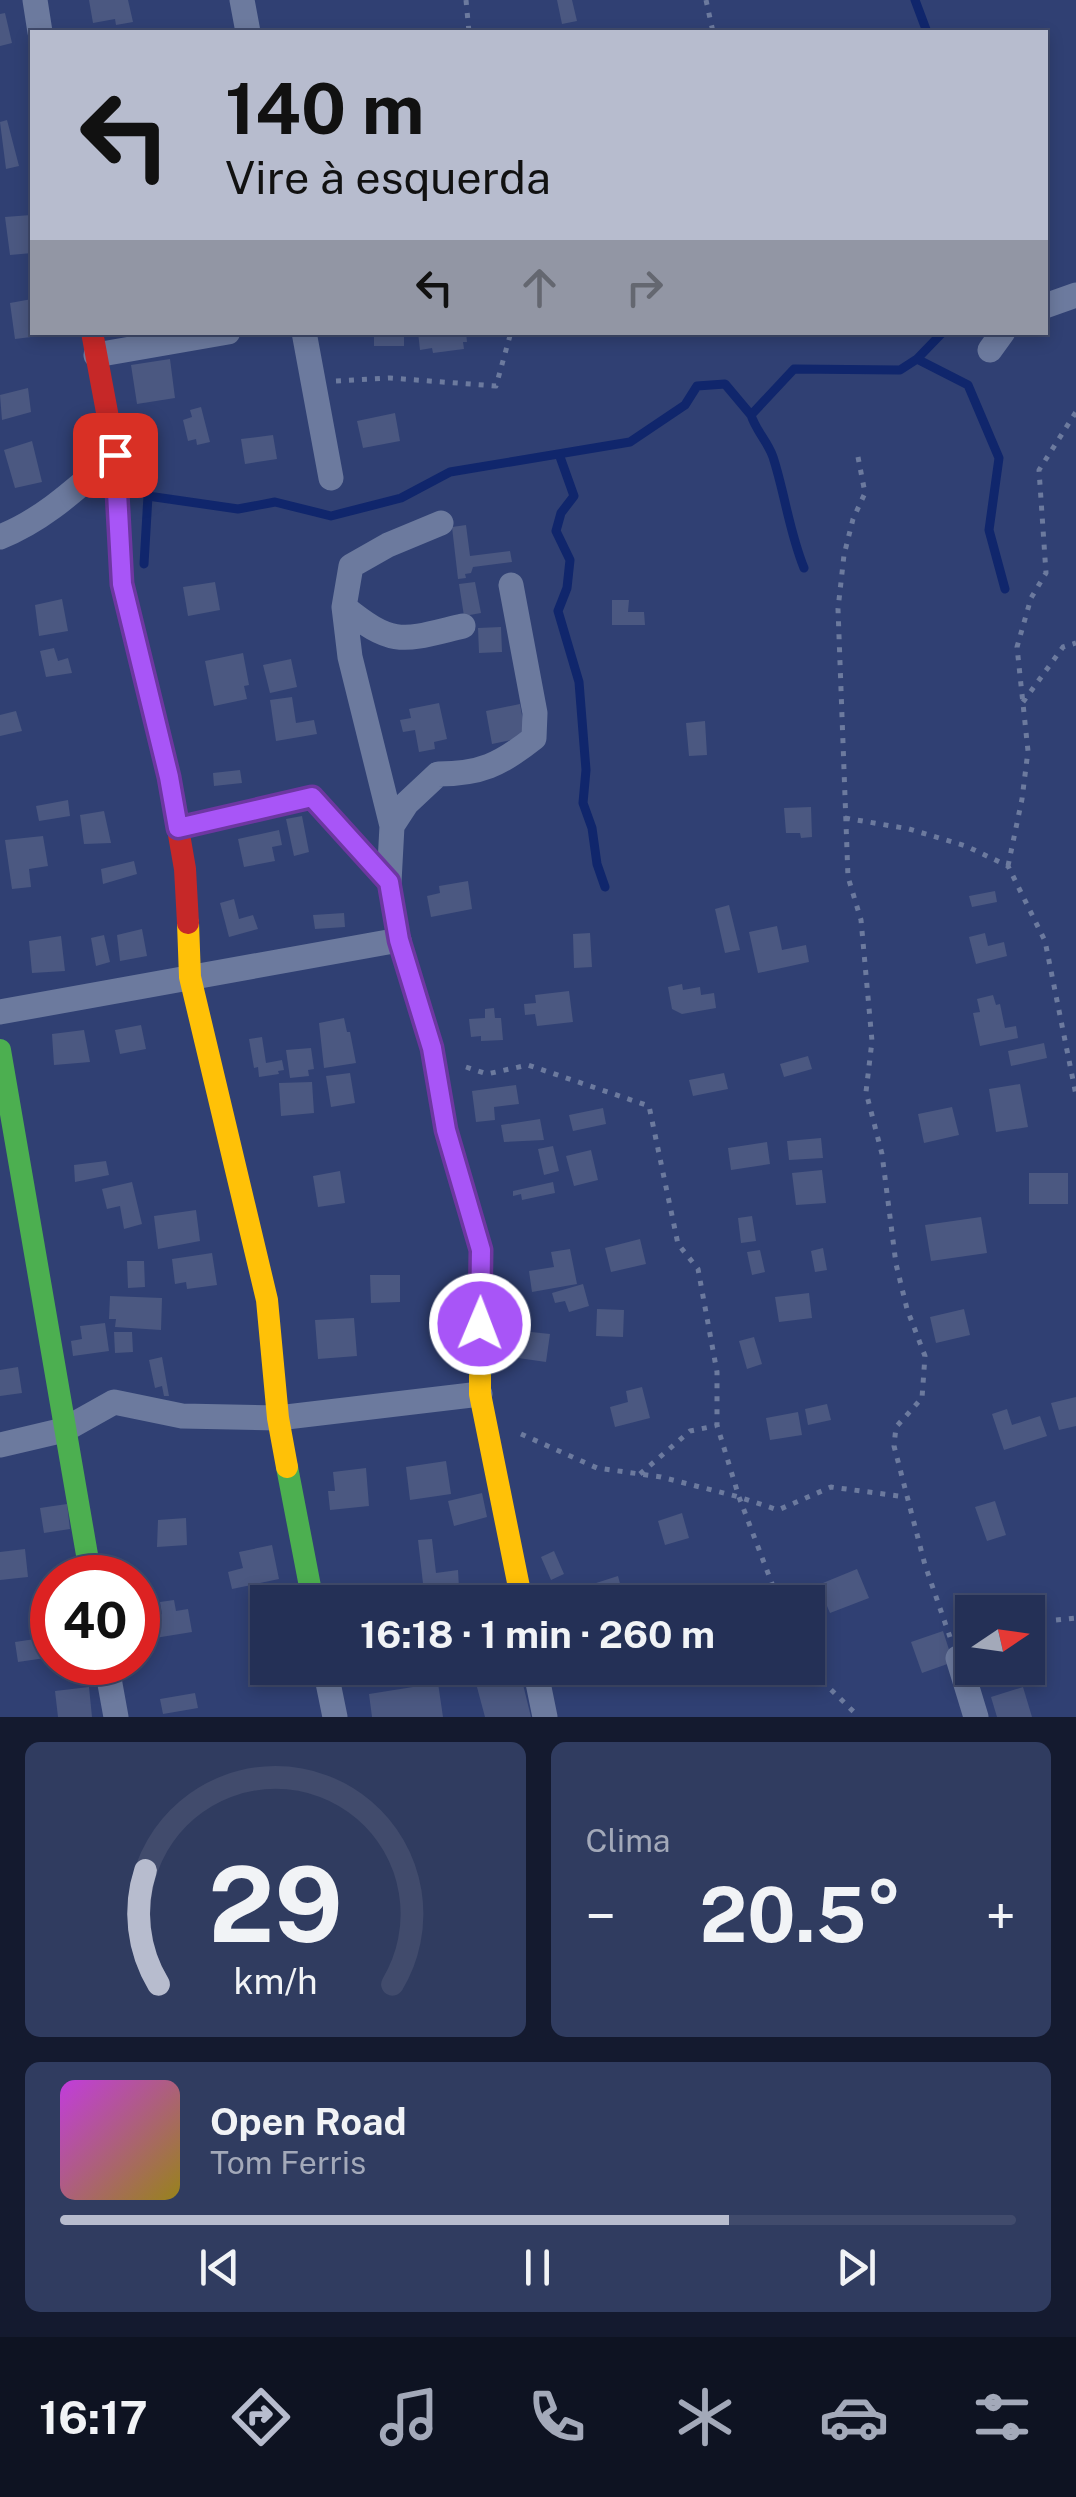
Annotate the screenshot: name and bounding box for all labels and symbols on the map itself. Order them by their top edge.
pin [73,413,158,498]
position arrow [428,1272,532,1376]
speed limit sign: 40 [30,1555,160,1685]
north arrow [955,1595,1045,1685]

